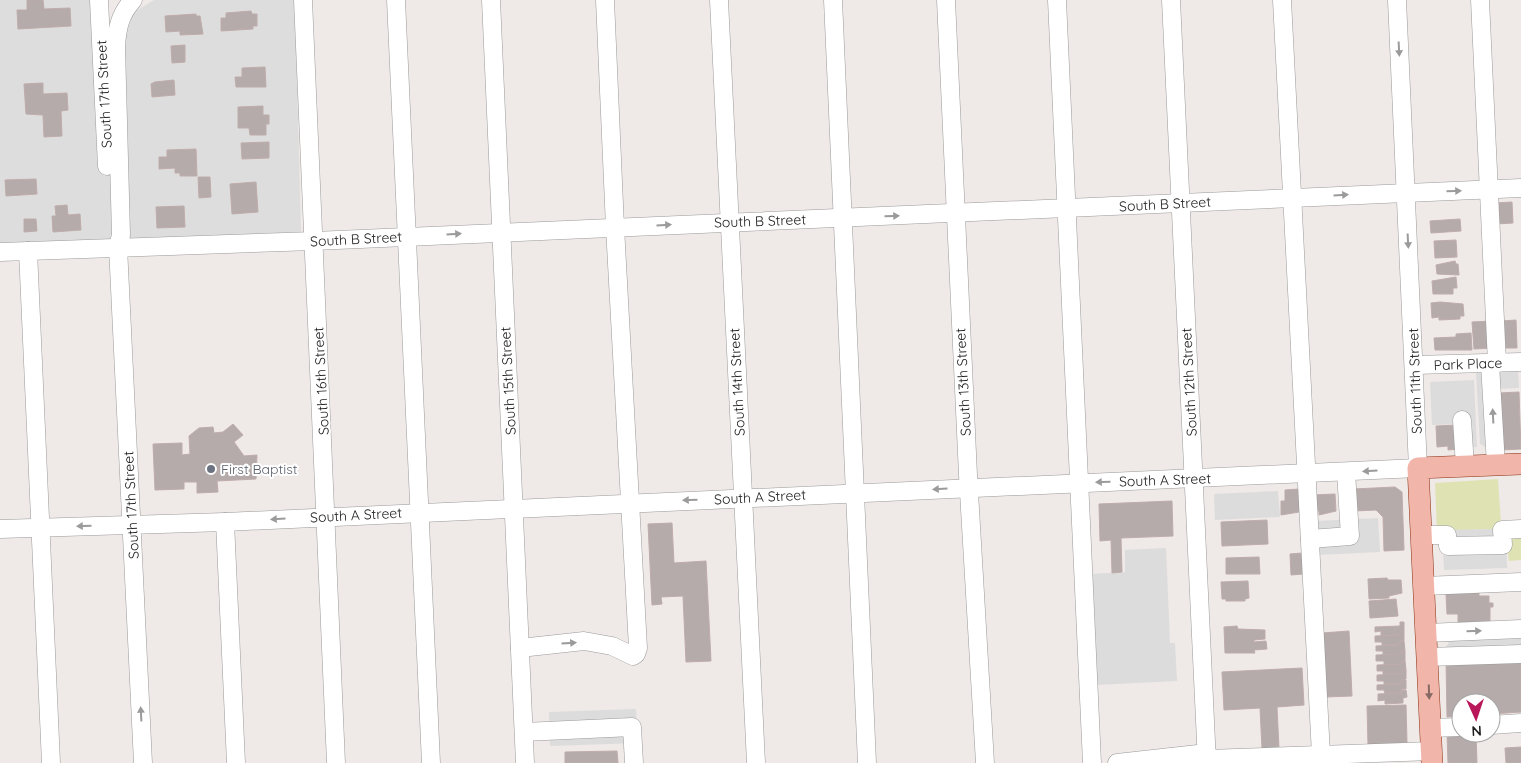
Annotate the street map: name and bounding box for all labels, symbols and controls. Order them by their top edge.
street label: South 17th Street [92,39,116,148]
one-way arrow [1396,41,1404,57]
one-way arrow [1447,186,1463,194]
one-way arrow [1333,191,1349,199]
street label: South B Street [1119,193,1212,215]
street label: South B Street [714,210,807,232]
one-way arrow [884,211,900,219]
one-way arrow [656,220,672,228]
street label: South B Street [310,228,403,250]
one-way arrow [446,230,462,238]
one-way arrow [1405,233,1413,249]
street label: South 16th Street [309,326,333,436]
street label: South 15th Street [496,326,520,436]
street label: South 14th Street [725,327,749,436]
street label: South 13th Street [951,327,975,436]
street label: South 12th Street [1177,327,1201,437]
street label: South 11th Street [1404,327,1426,434]
street label: Park Place [1433,354,1503,374]
one-way arrow [1488,408,1496,424]
street label: South 17th Street [119,450,143,559]
place label: First Baptist [221,460,298,478]
marker: First Baptist [205,463,217,475]
one-way arrow [1362,467,1378,475]
street label: South A Street [1119,469,1212,491]
one-way arrow [1094,479,1110,487]
one-way arrow [932,485,948,493]
street label: South A Street [714,486,807,508]
one-way arrow [682,496,698,504]
street label: South A Street [310,504,403,526]
one-way arrow [270,515,286,523]
one-way arrow [75,522,91,530]
one-way arrow [1466,627,1482,635]
one-way arrow [561,638,577,646]
one-way arrow [1425,684,1433,700]
north arrow [1451,693,1501,743]
one-way arrow [137,706,145,722]
text: N [1471,722,1482,740]

